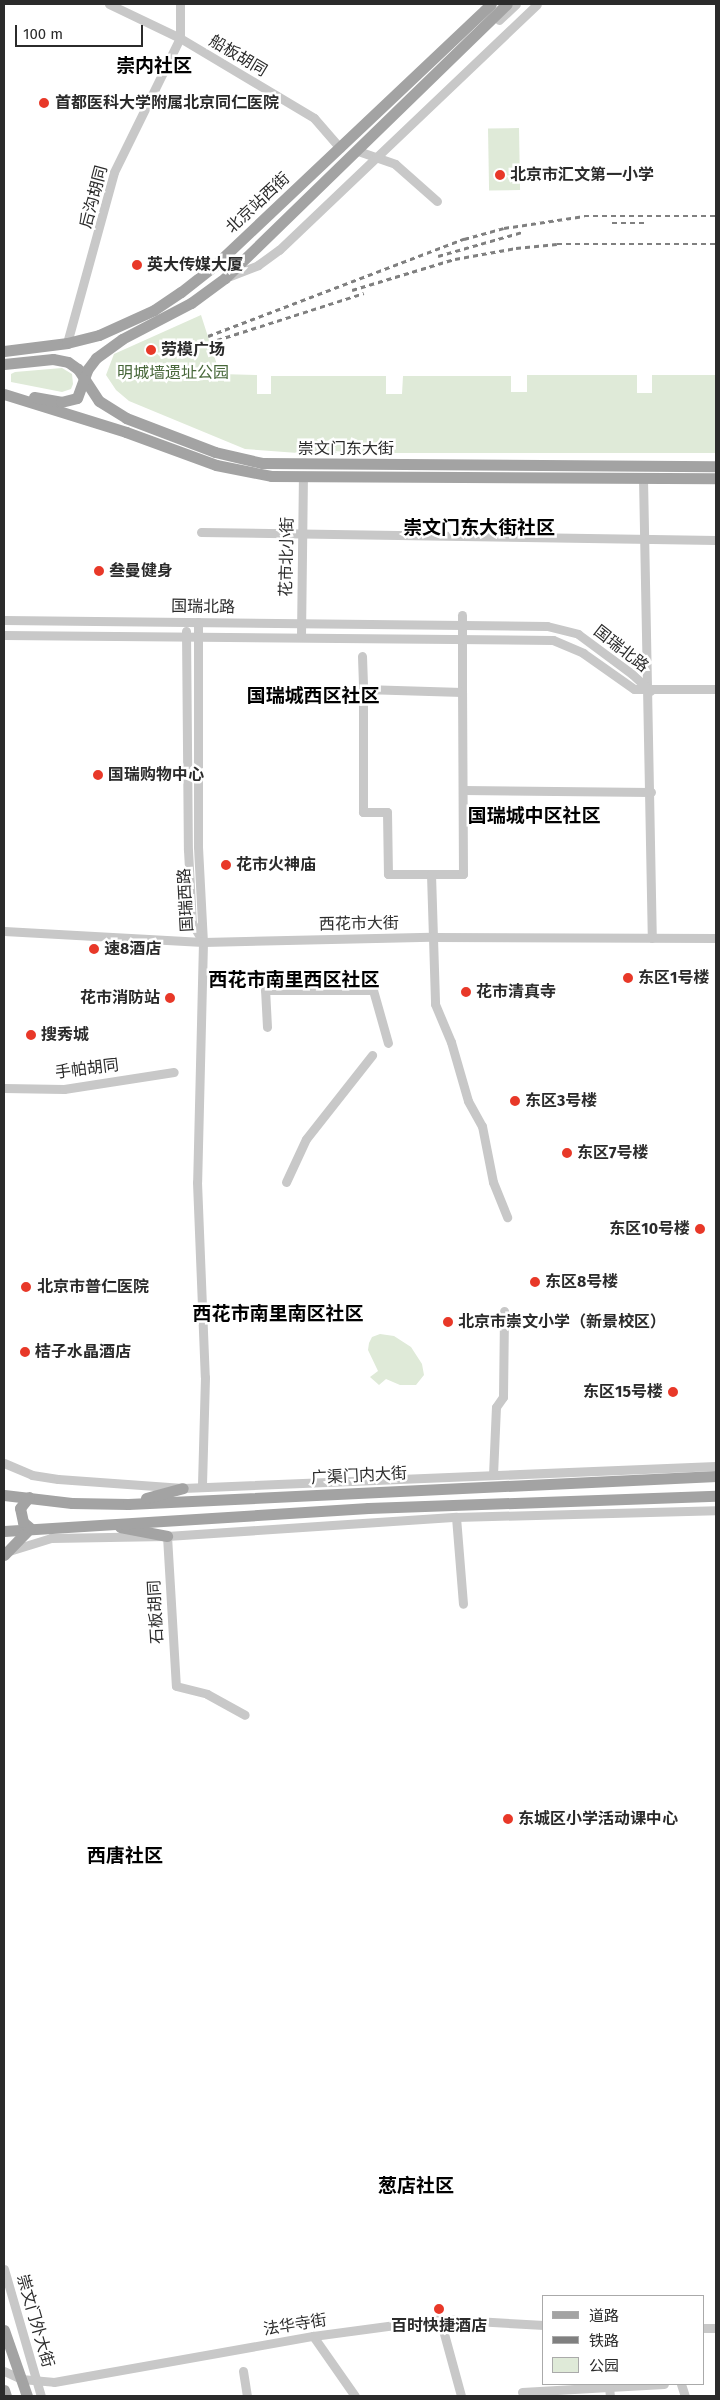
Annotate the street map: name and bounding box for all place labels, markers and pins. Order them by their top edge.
place label: 首都医科大学附属北京同仁医院 [55,93,279,113]
marker: 首都医科大学附属北京同仁医院 [37,96,51,110]
place label: 北京市汇文第一小学 [510,165,654,185]
marker: 北京市汇文第一小学 [494,169,506,181]
place label: 英大传媒大厦 [147,255,243,275]
marker: 英大传媒大厦 [131,259,143,271]
place label: 劳模广场 [161,340,225,360]
marker: 劳模广场 [145,344,157,356]
place label: 叁曼健身 [109,561,173,581]
marker: 叁曼健身 [93,565,105,577]
place label: 国瑞购物中心 [108,765,204,785]
marker: 国瑞购物中心 [92,769,104,781]
place label: 花市火神庙 [236,855,316,875]
marker: 花市火神庙 [220,859,232,871]
place label: 速8酒店 [104,939,161,959]
marker: 速8酒店 [88,943,100,955]
place label: 东区1号楼 [638,968,709,988]
marker: 东区1号楼 [622,972,634,984]
place label: 花市清真寺 [476,982,556,1002]
marker: 花市清真寺 [460,986,472,998]
place label: 花市消防站 [80,988,160,1008]
marker: 花市消防站 [164,992,176,1004]
place label: 搜秀城 [41,1025,89,1045]
marker: 搜秀城 [25,1029,37,1041]
place label: 东区3号楼 [525,1091,597,1111]
marker: 东区3号楼 [509,1095,521,1107]
place label: 东区7号楼 [577,1143,648,1163]
marker: 东区7号楼 [561,1147,573,1159]
place label: 东区10号楼 [609,1219,690,1239]
marker: 东区10号楼 [694,1223,706,1235]
place label: 东区8号楼 [545,1272,618,1292]
marker: 东区8号楼 [529,1276,541,1288]
place label: 北京市普仁医院 [37,1277,149,1297]
marker: 北京市普仁医院 [19,1280,33,1294]
place label: 北京市崇文小学（新景校区） [458,1312,666,1332]
marker: 北京市崇文小学（新景校区） [442,1316,454,1328]
place label: 桔子水晶酒店 [35,1342,131,1362]
marker: 桔子水晶酒店 [19,1346,31,1358]
place label: 东区15号楼 [583,1382,663,1402]
marker: 东区15号楼 [667,1386,679,1398]
place label: 东城区小学活动课中心 [518,1809,678,1829]
marker: 东城区小学活动课中心 [502,1813,514,1825]
marker: 百时快捷酒店 [433,2303,445,2315]
place label: 百时快捷酒店 [391,2316,487,2336]

